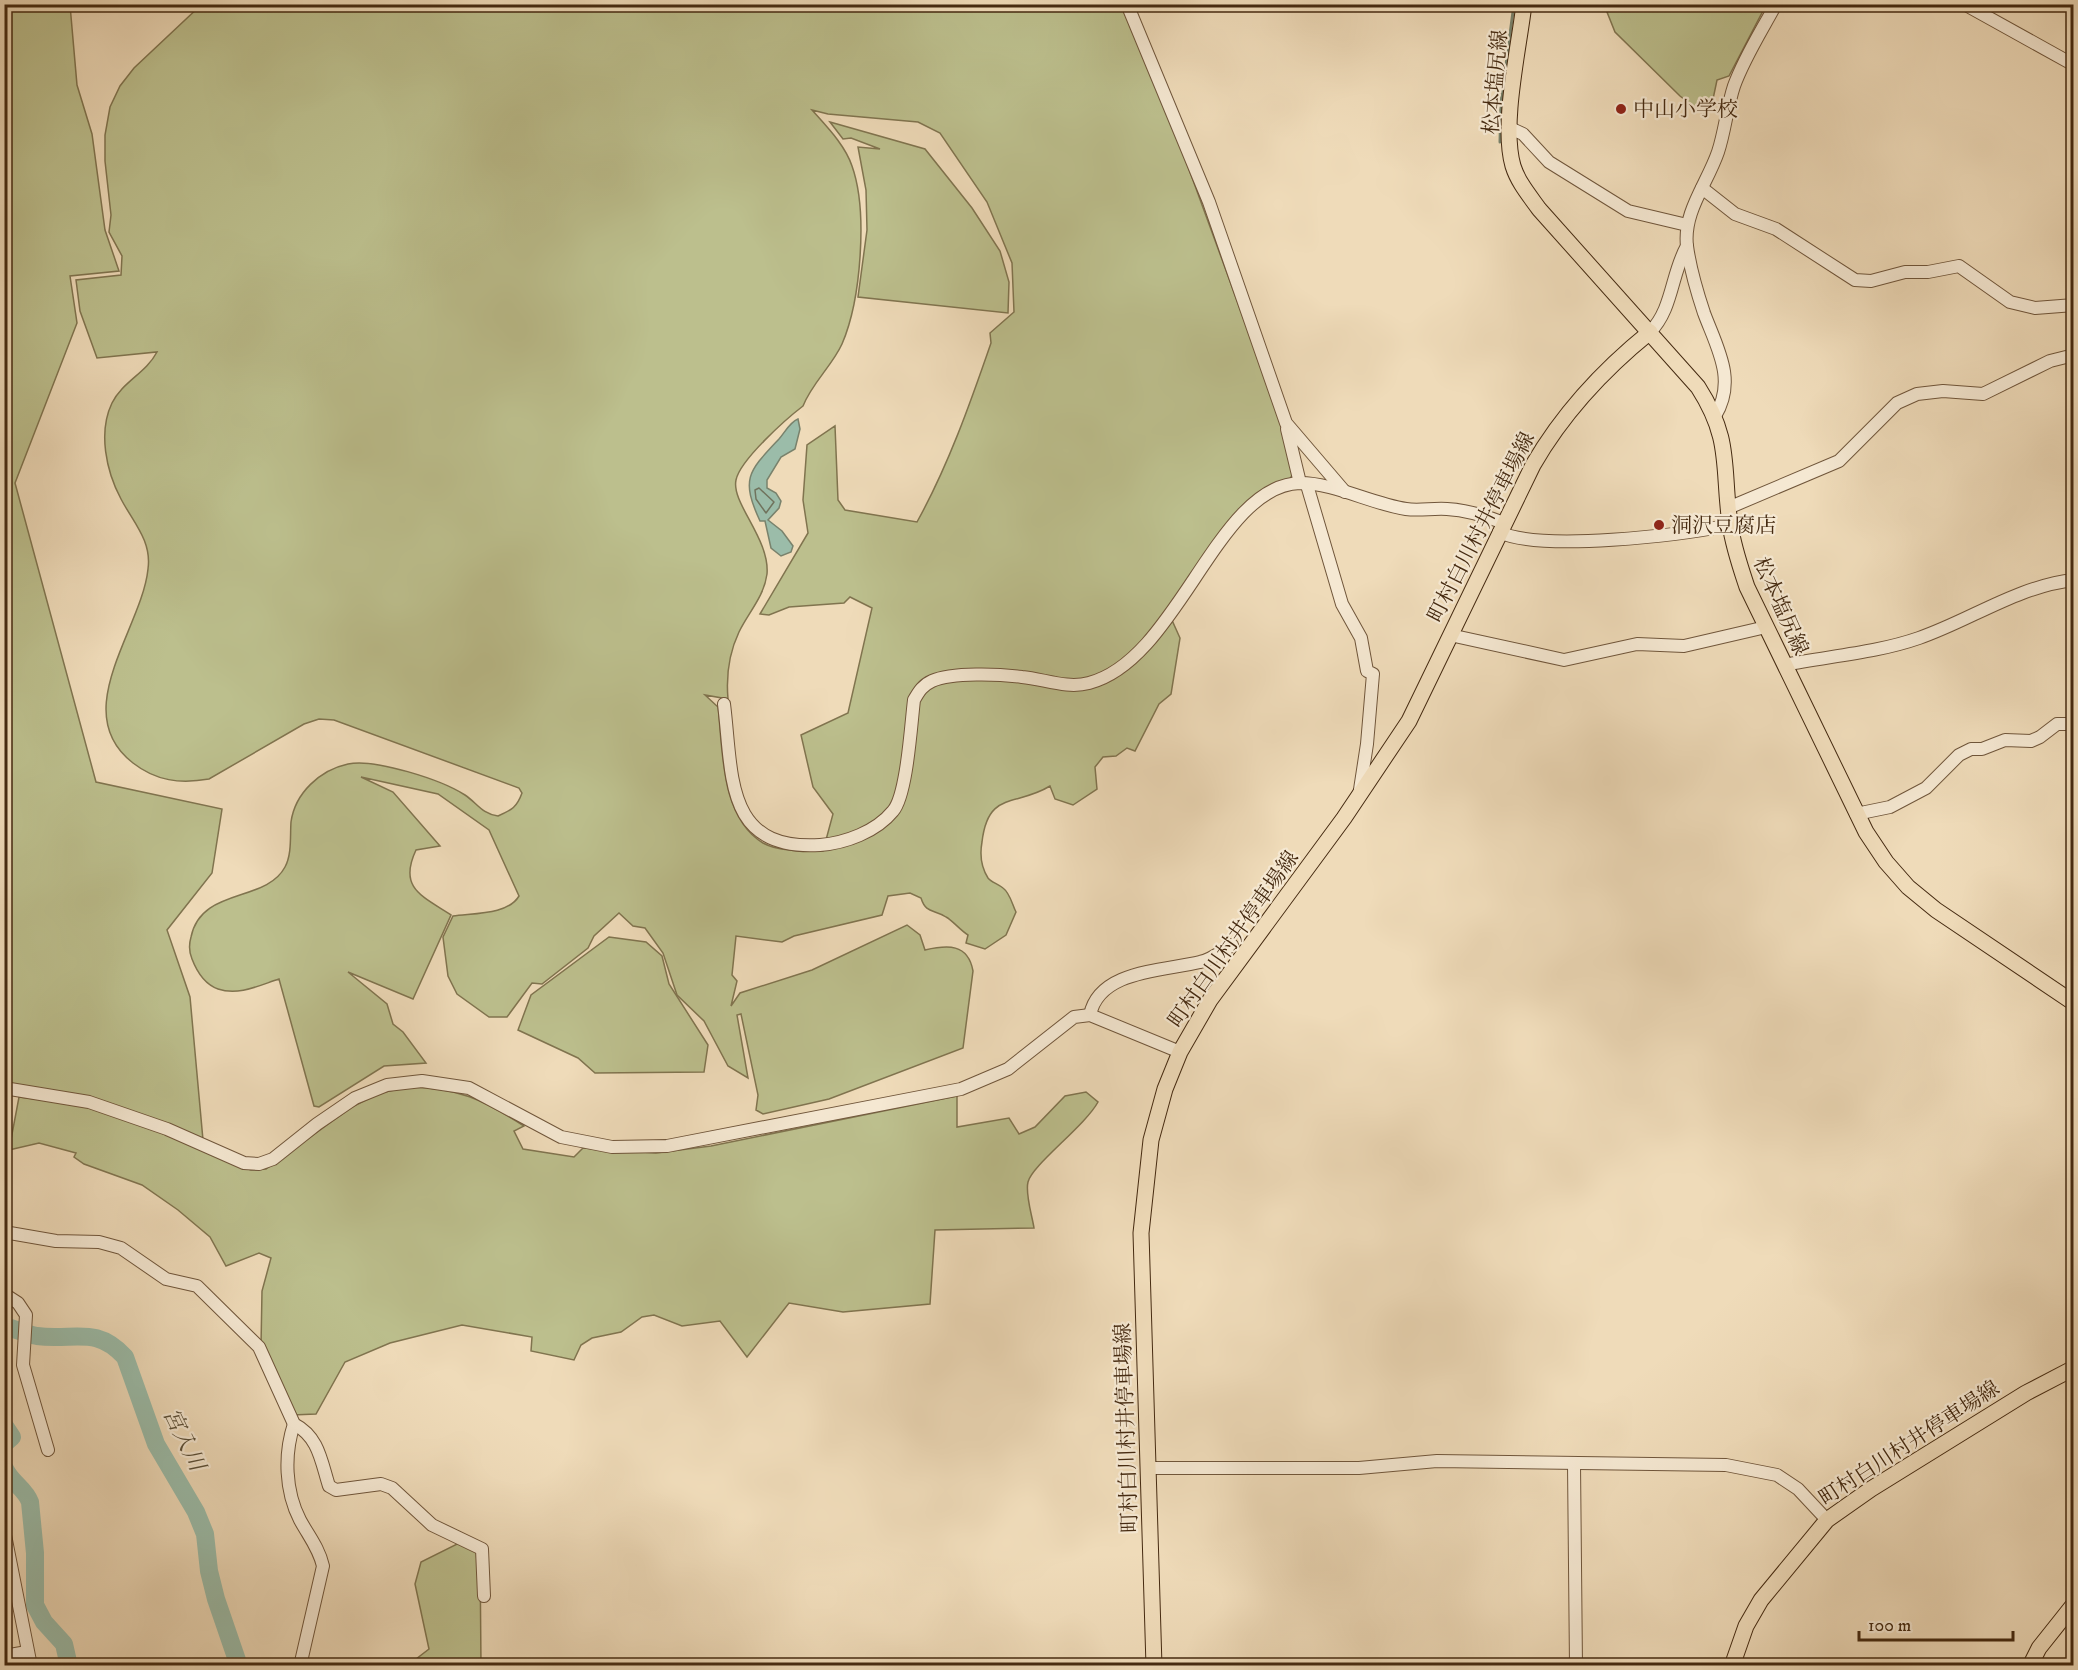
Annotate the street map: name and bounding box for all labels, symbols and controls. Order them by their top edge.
street label: 松本塩尻線 [1478,29,1514,136]
place label: 中山小学校 [1633,97,1738,123]
marker: 中山小学校 [1614,102,1628,116]
street label: 町村白川村井停車場線 [1423,428,1541,627]
place label: 洞沢豆腐店 [1671,513,1776,539]
marker: 洞沢豆腐店 [1652,518,1666,532]
street label: 松本塩尻線 [1747,553,1813,660]
street label: 町村白川村井停車場線 [1163,846,1305,1033]
street label: 町村白川村井停車場線 [1110,1323,1144,1533]
street label: 町村白川村井停車場線 [1814,1376,2005,1512]
water label: 宮入川 [157,1404,211,1477]
scale bar [1859,1604,2014,1642]
text: 100 m [1868,1615,1911,1637]

